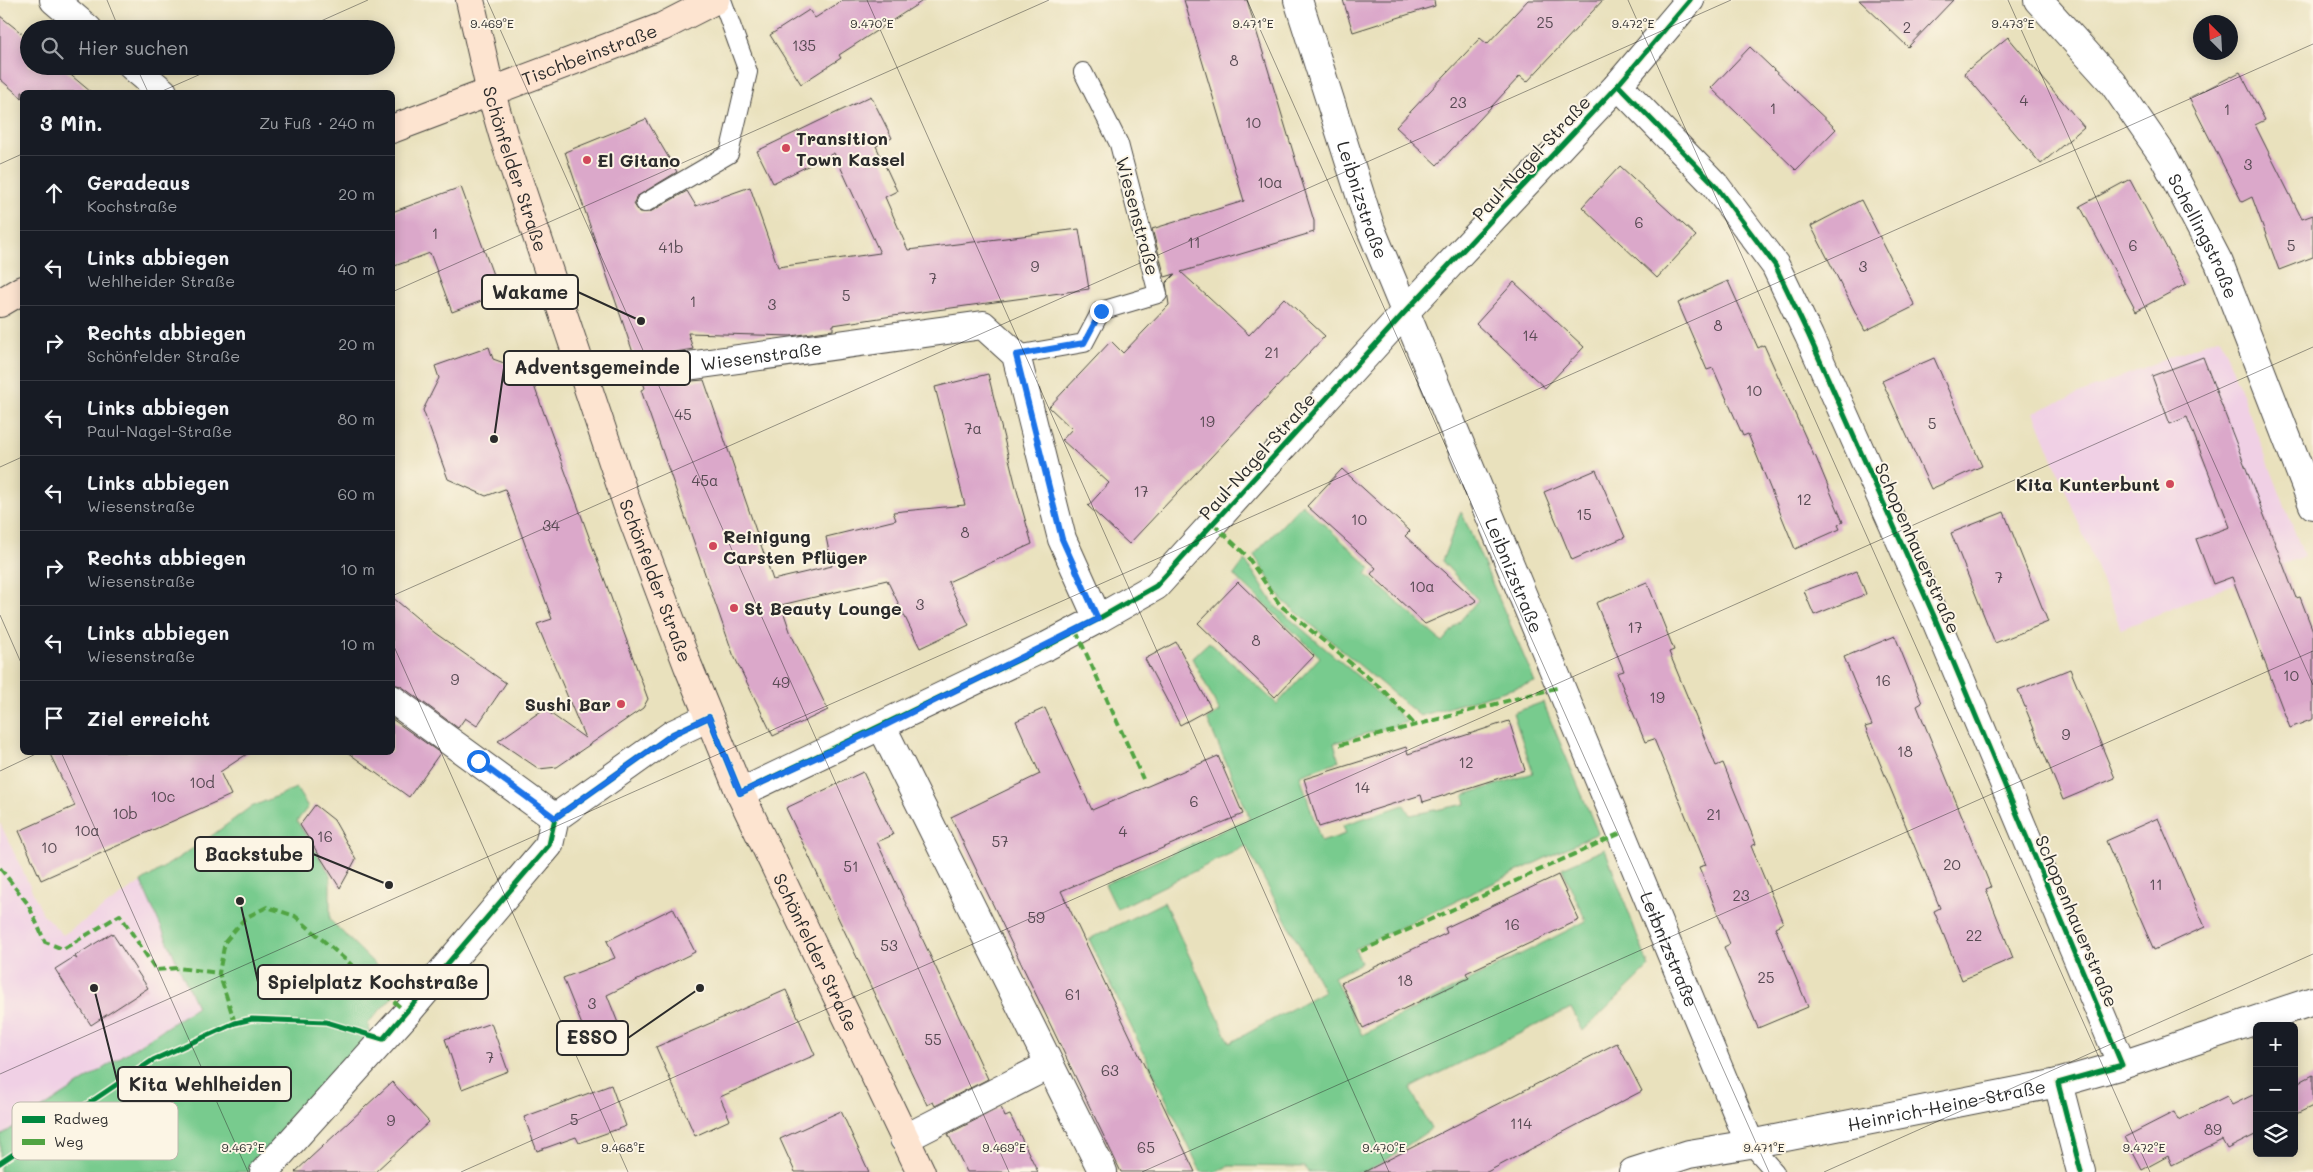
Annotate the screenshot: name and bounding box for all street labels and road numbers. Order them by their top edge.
street label: Tischbeinstraße [518,18,660,91]
street label: Schönfelder Straße [478,84,553,255]
street label: Paul-Nagel-Straße [1467,90,1595,226]
street label: Leibnizstraße [1332,138,1394,262]
street label: Wiesenstraße [1111,154,1165,278]
street label: Schellingstraße [2163,169,2244,302]
street label: Wiesenstraße [699,336,823,376]
street label: Paul-Nagel-Straße [1193,387,1321,525]
street label: Schopenhauerstraße [1869,459,1967,637]
street label: Schönfelder Straße [614,495,697,665]
street label: Leibnizstraße [1480,514,1549,636]
street label: Schopenhauerstraße [2030,831,2124,1011]
street label: Schönfelder Straße [768,869,864,1035]
street label: Leibnizstraße [1635,888,1704,1011]
street label: Heinrich-Heine-Straße [1845,1074,2048,1136]

